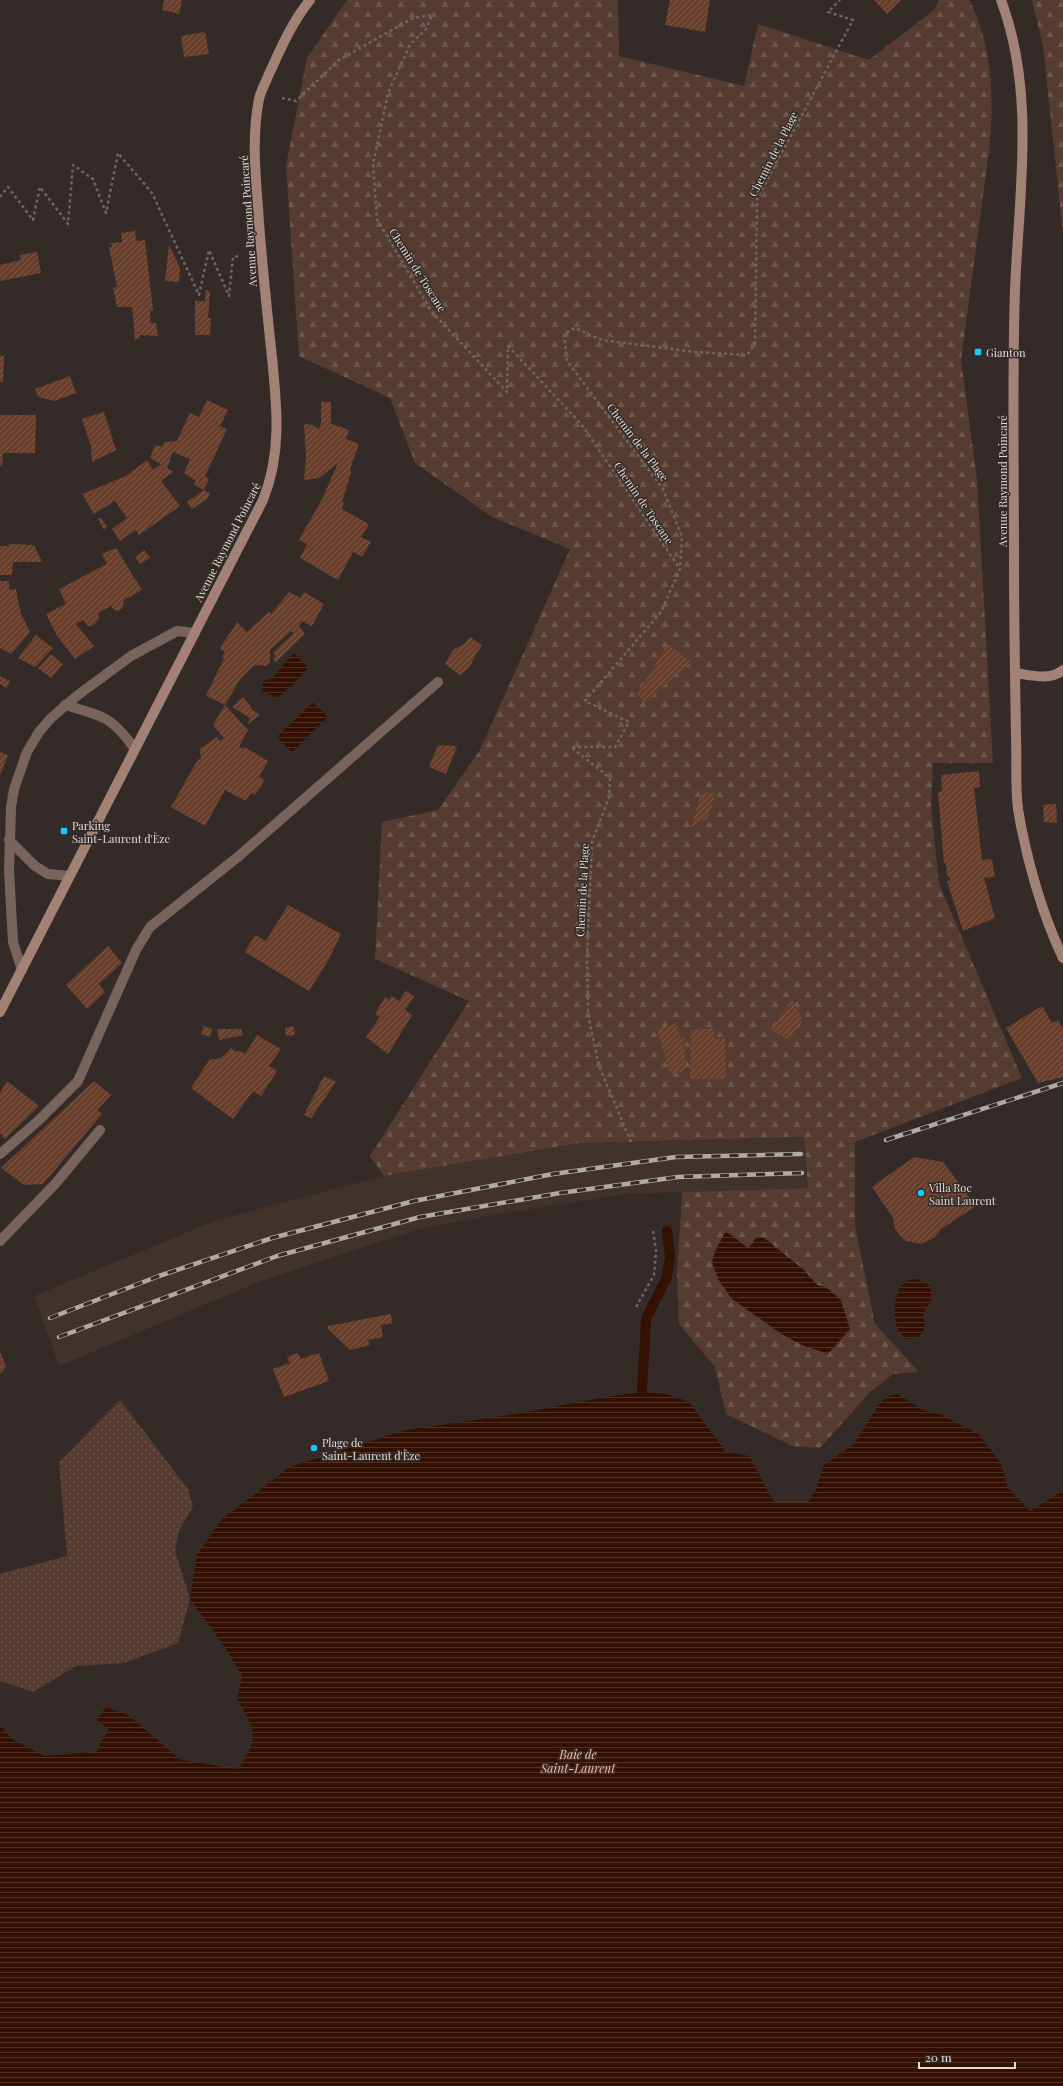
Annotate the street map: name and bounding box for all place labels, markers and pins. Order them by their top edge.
place label: Gianton [986,345,1026,360]
marker: Gianton [973,347,983,357]
place label: Parking Saint-Laurent d'Èze [72,818,171,846]
marker: Parking Saint-Laurent d'Èze [59,826,69,836]
place label: Villa Roc Saint Laurent [928,1180,996,1208]
marker: Villa Roc Saint Laurent [916,1188,926,1198]
place label: Plage de Saint-Laurent d'Èze [322,1435,421,1463]
marker: Plage de Saint-Laurent d'Èze [309,1443,319,1453]

